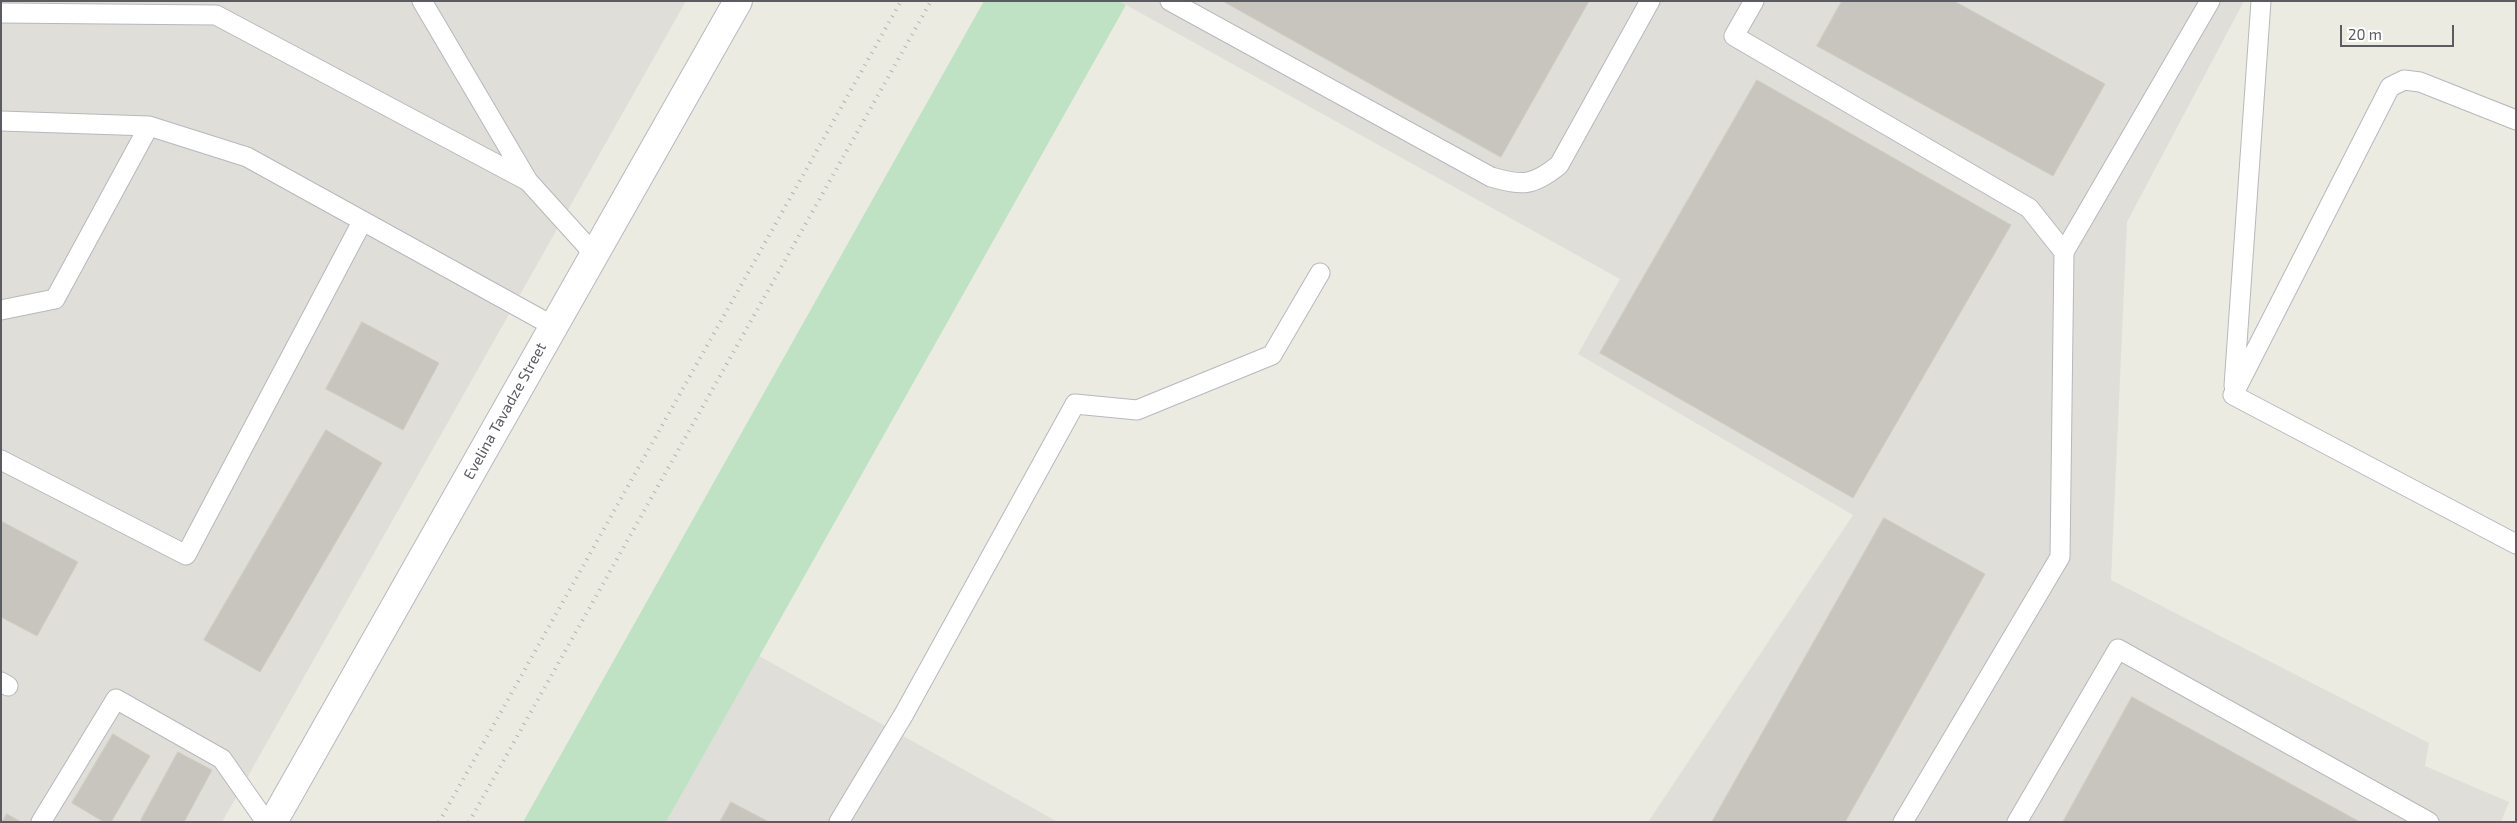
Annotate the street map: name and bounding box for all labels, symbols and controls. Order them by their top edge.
scale bar [2342,15,2456,47]
text: 20 m [2348,25,2382,43]
street label: Evelina Tavadze Street [460,339,550,483]

